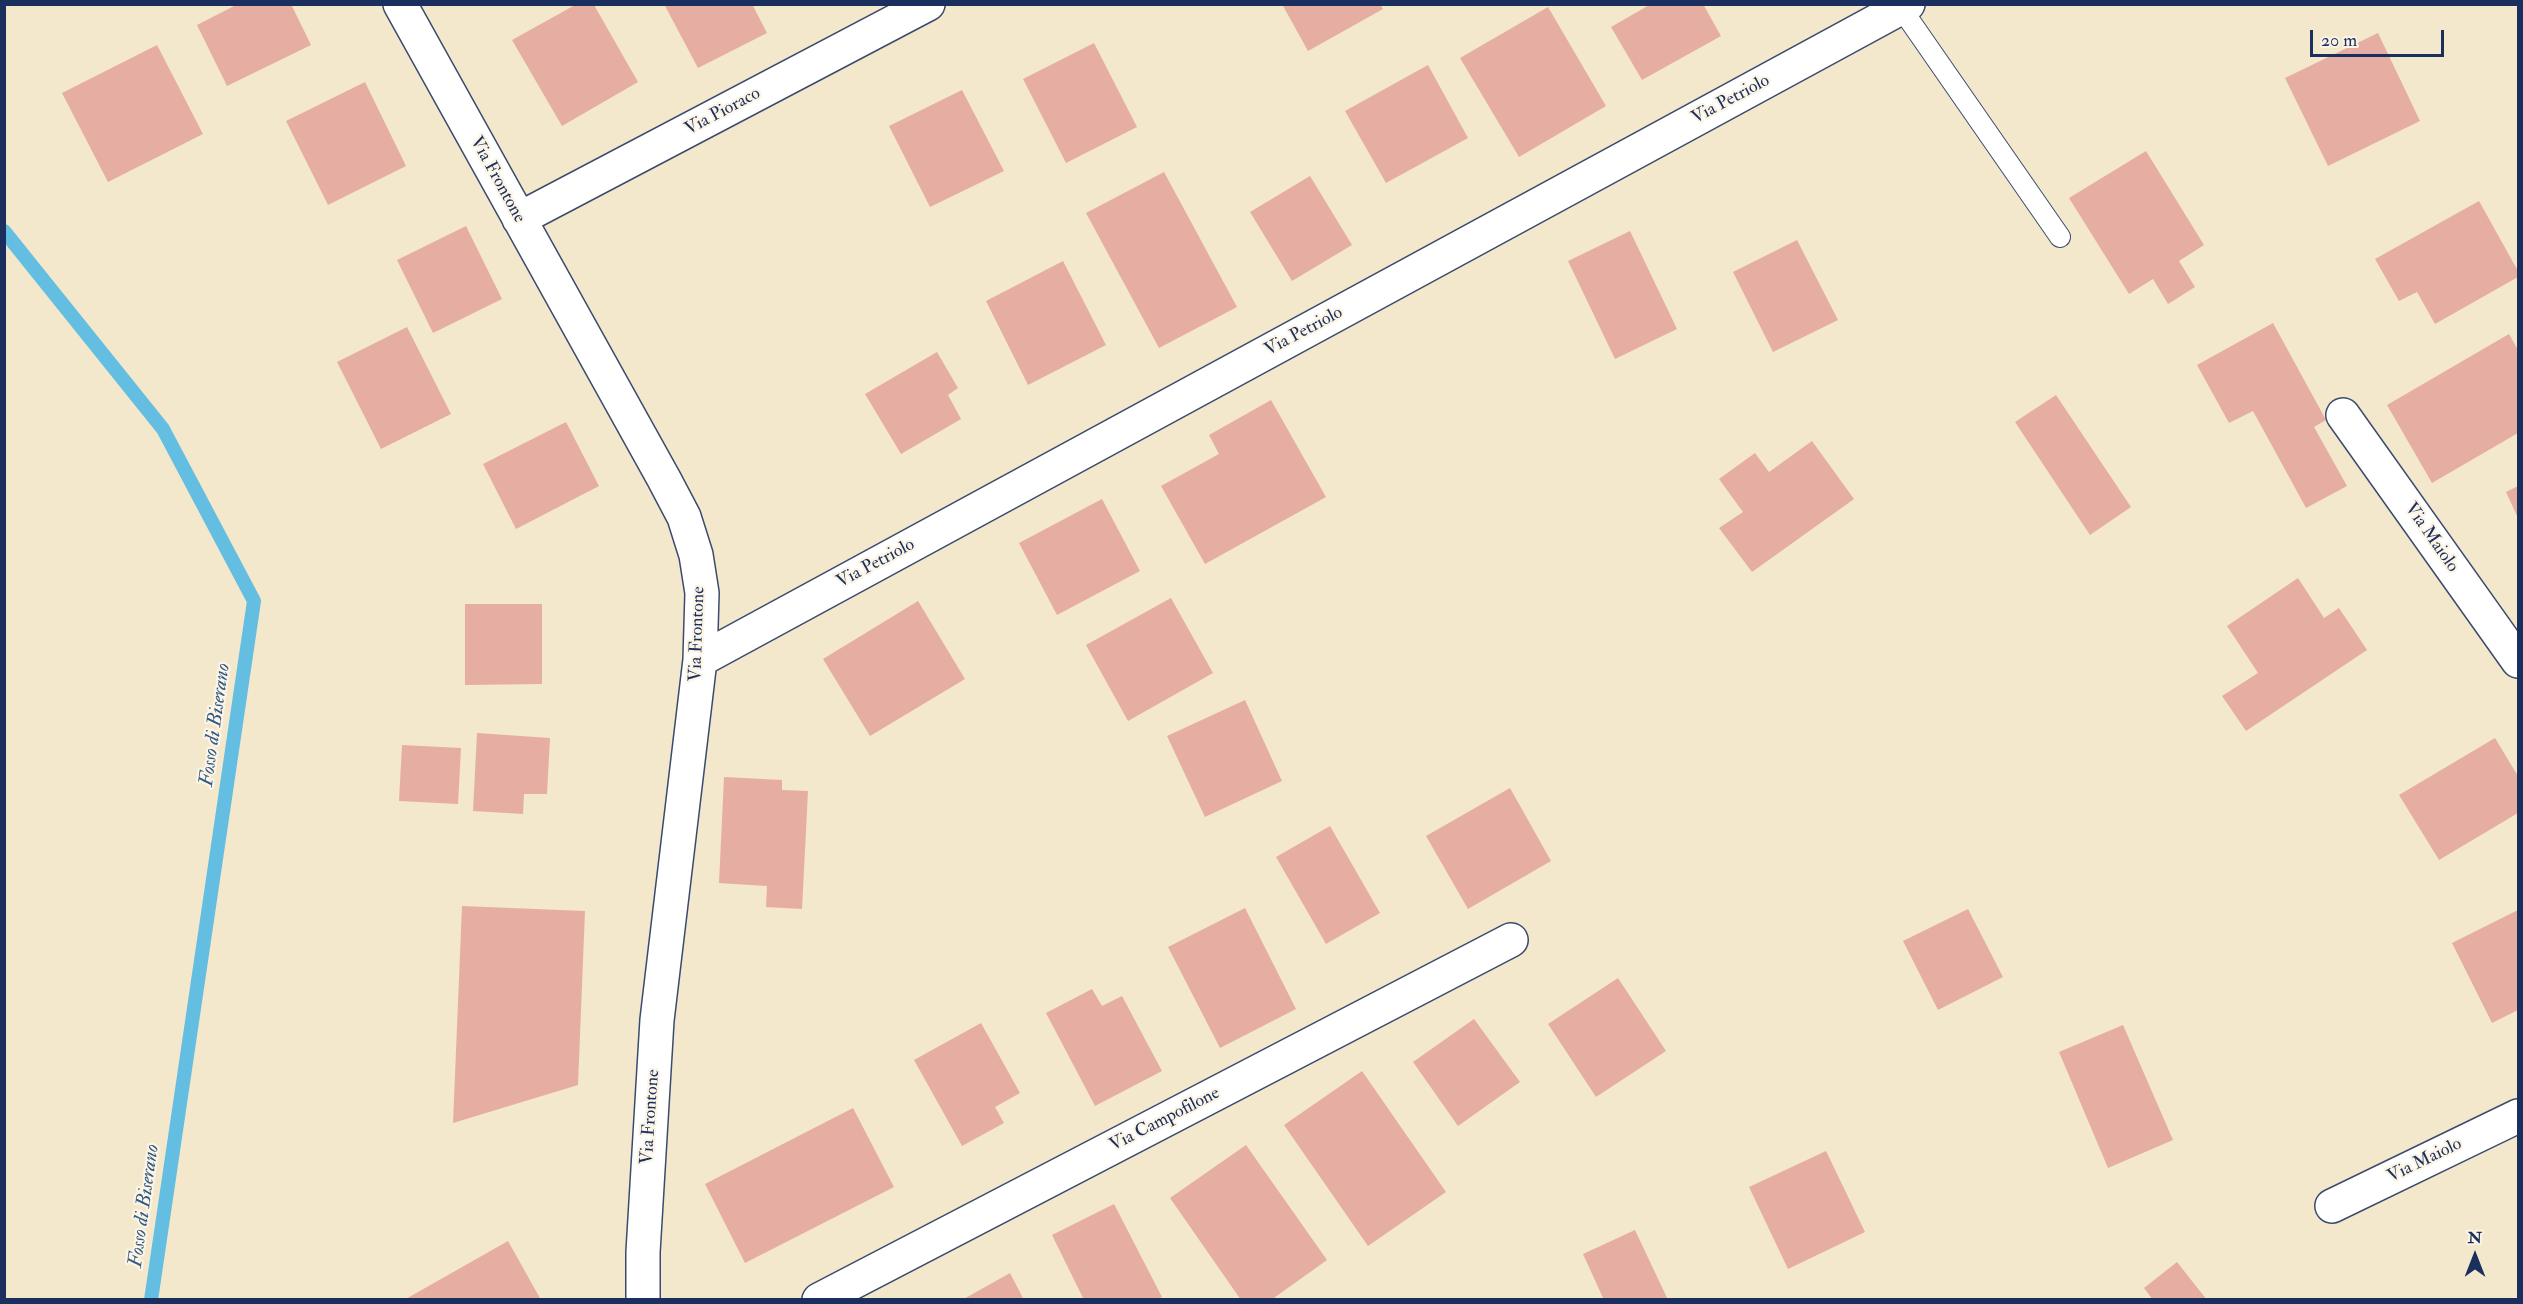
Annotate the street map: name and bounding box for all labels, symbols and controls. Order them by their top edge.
scale bar [2313,18,2446,56]
text: 20 m [2321,29,2357,52]
street label: Via Petriolo [1688,70,1774,130]
street label: Via Pioraco [682,83,764,141]
street label: Via Frontone [464,133,530,227]
street label: Via Petriolo [1261,302,1347,362]
street label: Via Maiolo [2399,499,2463,577]
street label: Via Petriolo [833,534,919,594]
street label: Via Frontone [686,586,710,682]
water label: Fosso di Biserano [196,662,236,788]
street label: Via Frontone [637,1069,665,1165]
street label: Via Campofilone [1106,1083,1224,1157]
street label: Via Maiolo [2384,1134,2466,1188]
water label: Fosso di Biserano [125,1143,165,1269]
north arrow [2445,1226,2505,1286]
text: N [2468,1228,2482,1248]

